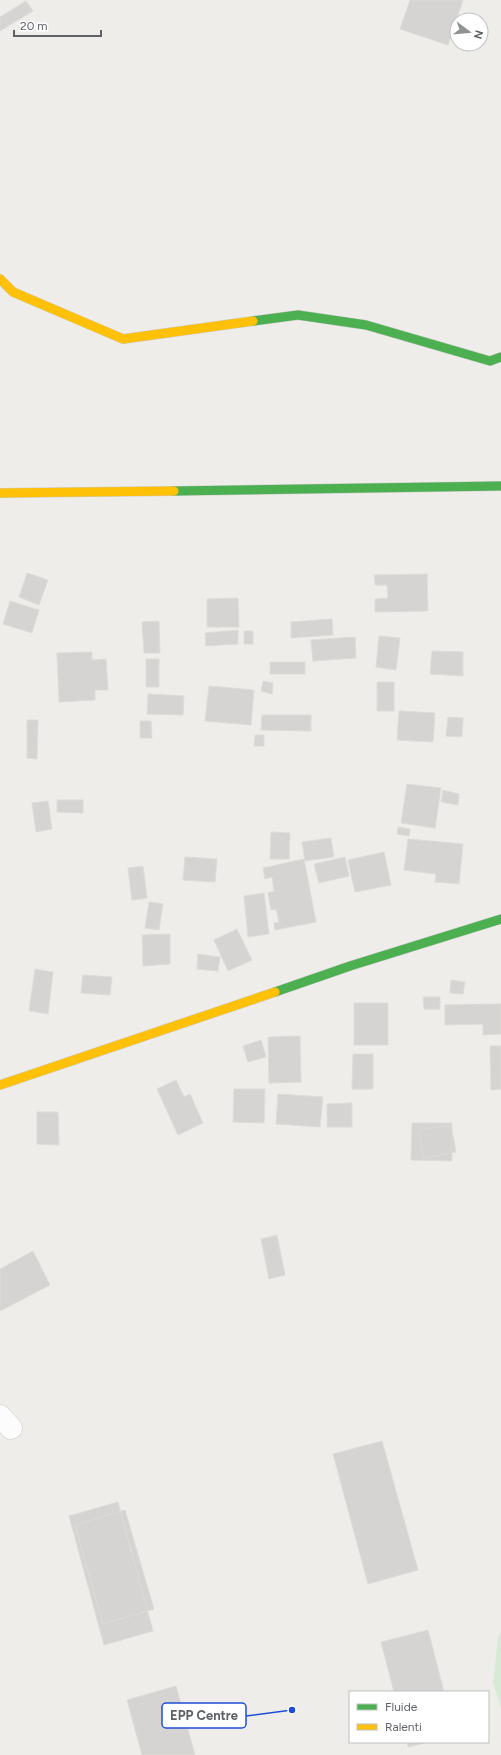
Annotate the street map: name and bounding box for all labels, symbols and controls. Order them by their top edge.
scale bar [14,12,101,38]
north arrow [449,12,489,52]
text: 20 m [20,19,48,33]
text: N [471,29,486,41]
legend [349,1691,489,1743]
text: Fluide [385,1700,418,1714]
callout: EPP Centre [162,1703,246,1728]
text: EPP Centre [170,1708,238,1723]
text: Ralenti [385,1720,422,1734]

